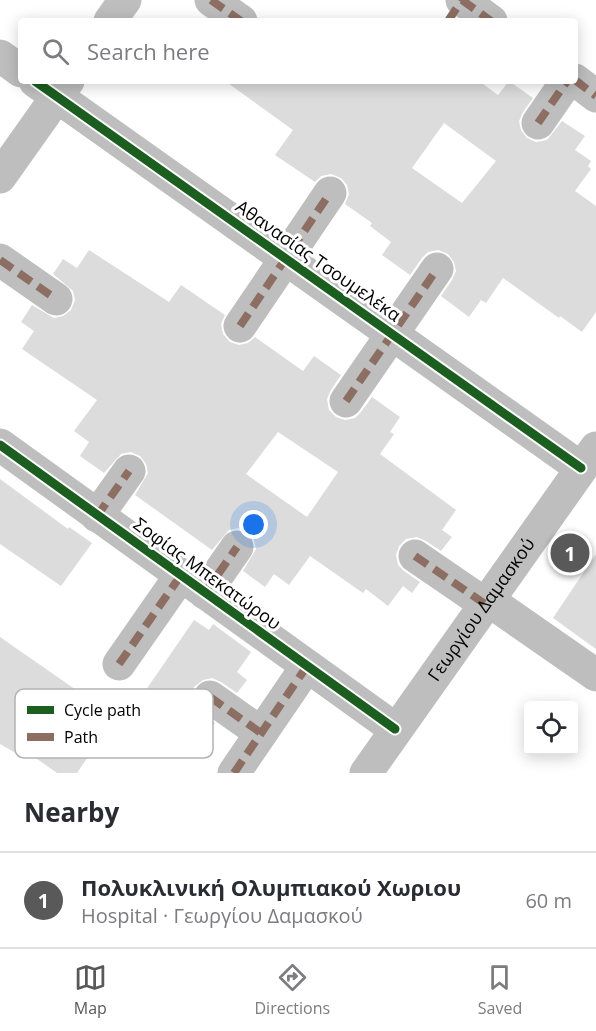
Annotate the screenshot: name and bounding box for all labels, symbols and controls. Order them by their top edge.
search box [18,18,578,84]
icon: search [39,35,72,68]
text: Search here [87,36,210,66]
street label: Αθανασίας Τσουμελέκα [231,194,406,326]
your location [239,510,268,539]
street label: Σοφίας Μπεκατώρου [129,512,286,635]
pin: 1 [550,530,590,576]
street label: Γεωργίου Δαμασκού [422,533,540,686]
legend [15,689,213,758]
text: Cycle path [64,699,141,721]
map controls [524,701,578,755]
button: locate [524,701,578,755]
text: Path [64,726,98,748]
text: Nearby [24,794,119,830]
text: Πολυκλινική Ολυμπιακού Χωριου [81,872,461,902]
text: 1 [38,887,49,914]
text: 60 m [525,887,572,914]
text: Hospital · Γεωργίου Δαμασκού [81,902,363,929]
tab: Map [74,961,107,1019]
tab: Directions [254,961,330,1019]
tab: Saved [478,961,522,1019]

